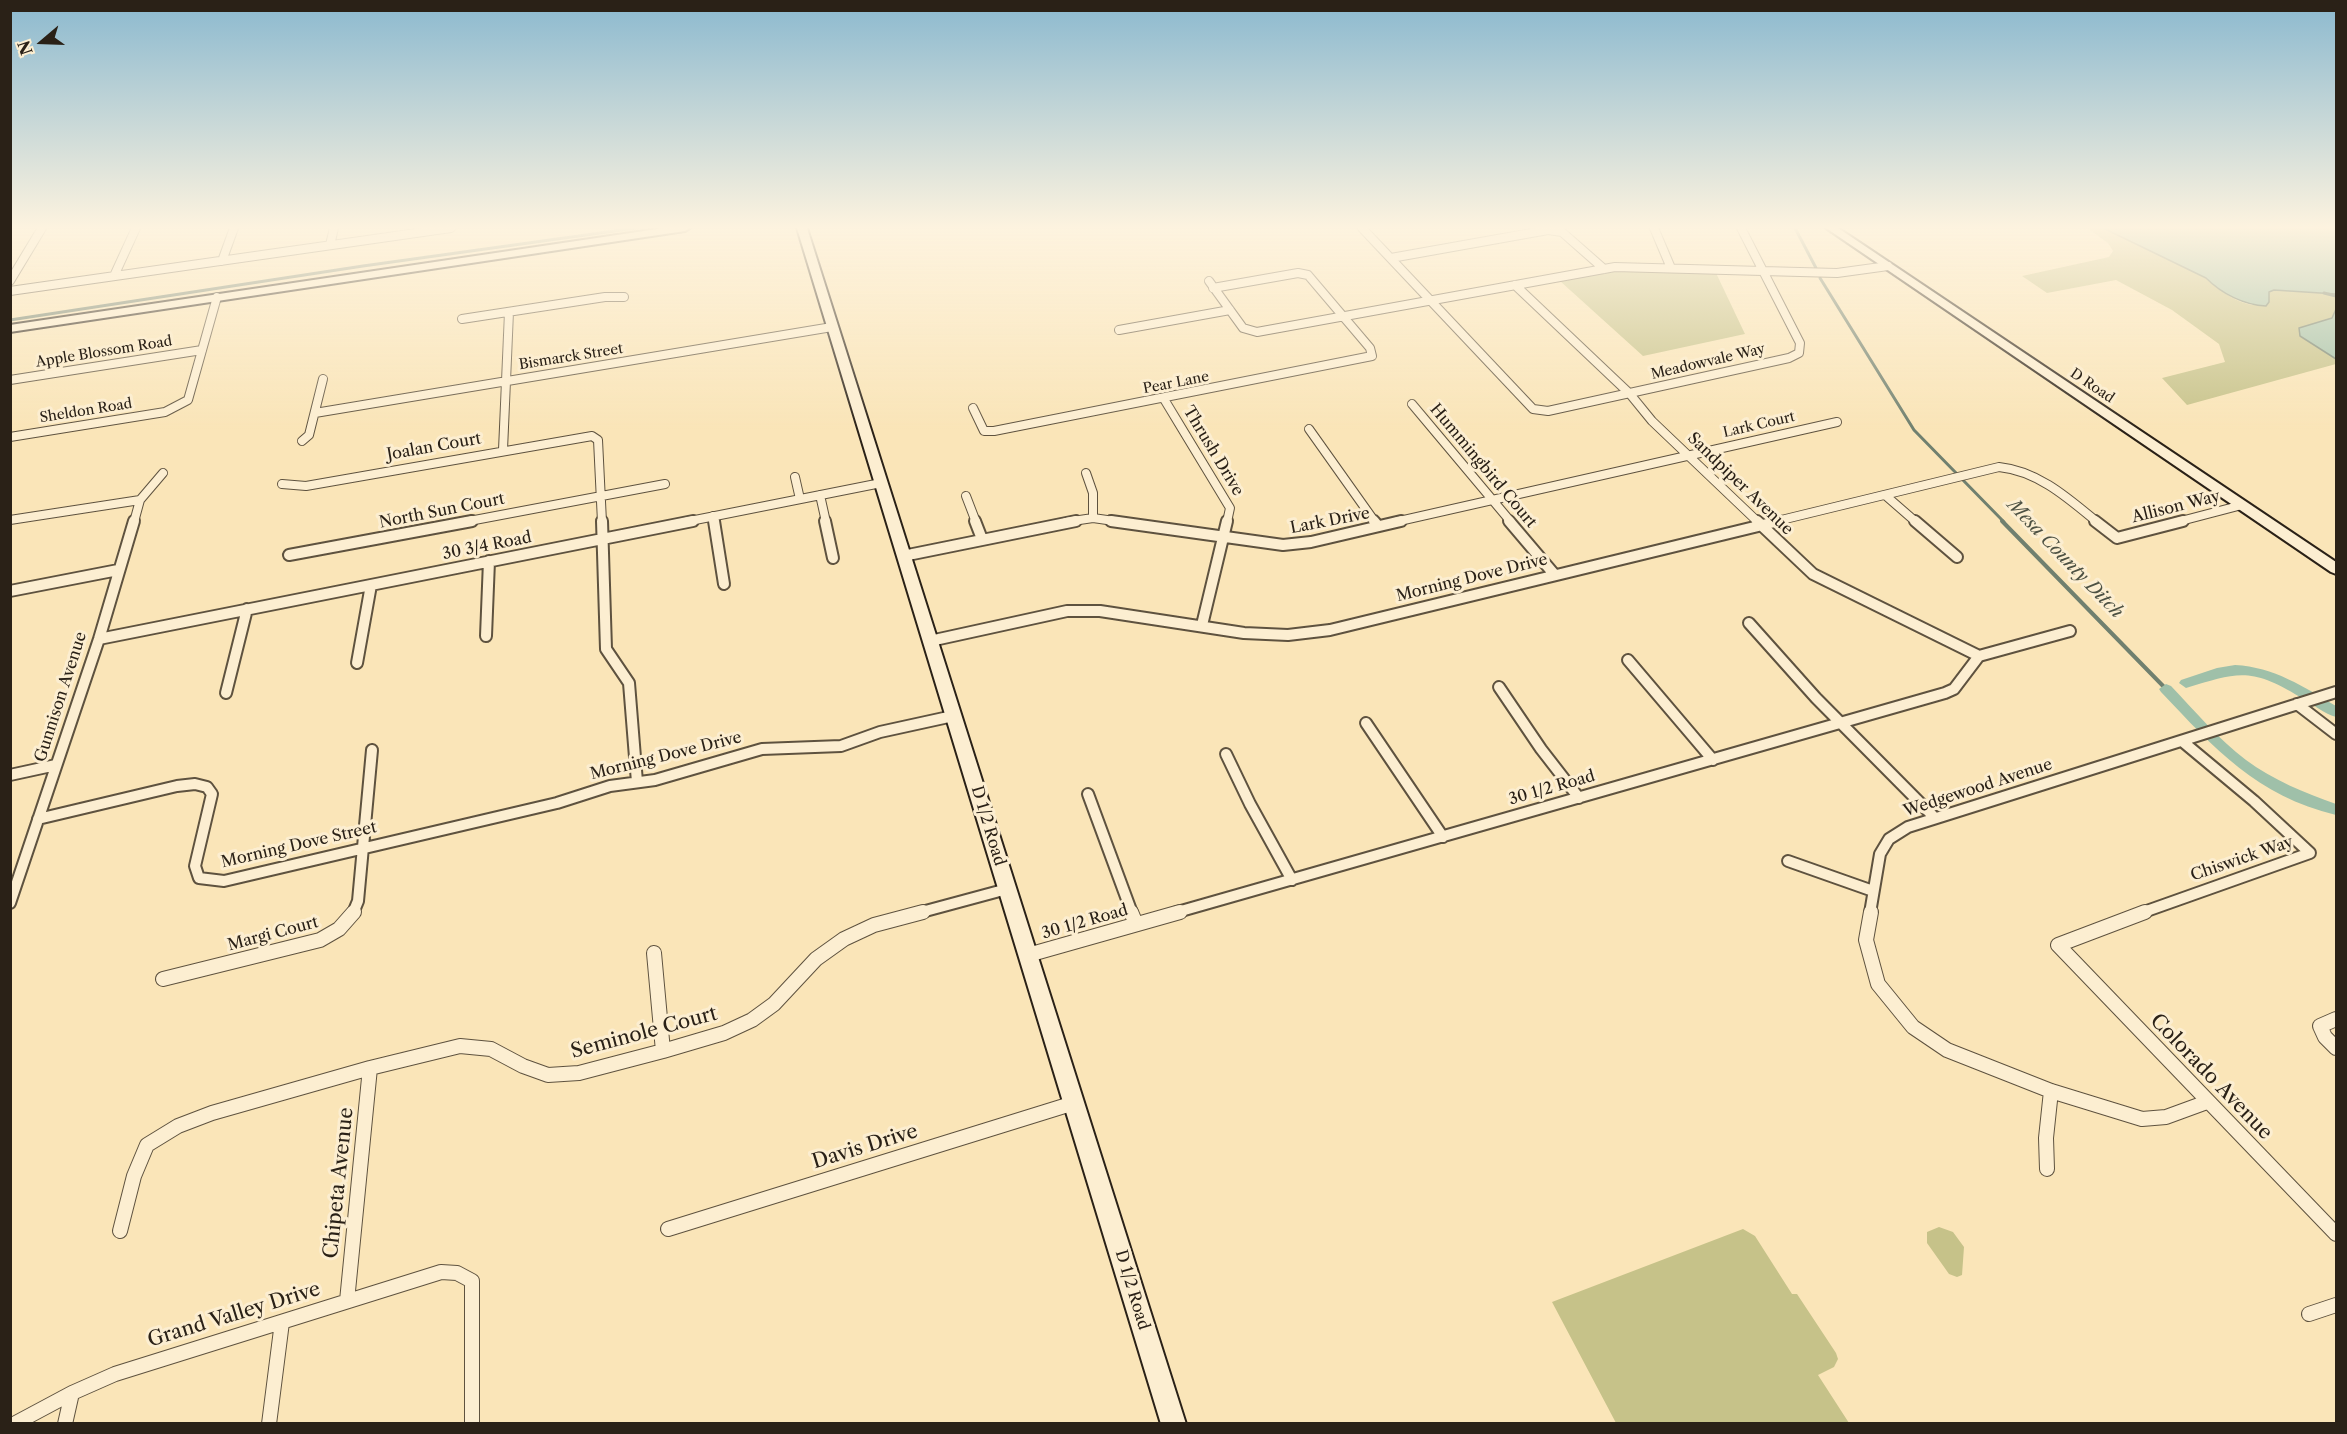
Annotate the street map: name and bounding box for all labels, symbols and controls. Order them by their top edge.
north arrow [12,12,72,72]
text: N [13,38,37,58]
street label: Apple Blossom Road [35,333,173,371]
street label: Bismarck Street [518,340,624,374]
street label: Meadowvale Way [1649,341,1767,383]
street label: D Road [2067,365,2117,407]
street label: Pear Lane [1142,368,1210,398]
street label: Sheldon Road [39,395,133,427]
street label: Hummingbird Court [1426,400,1540,532]
street label: Thrush Drive [1179,403,1247,499]
street label: Lark Court [1721,409,1797,441]
street label: Joalan Court [385,429,483,465]
street label: Sandpiper Avenue [1683,429,1797,539]
street label: Allison Way [2130,487,2222,527]
street label: North Sun Court [378,489,506,533]
water label: Mesa County Ditch [2003,495,2127,623]
street label: Lark Drive [1289,504,1371,538]
street label: 30 3/4 Road [441,528,533,564]
street label: Morning Dove Drive [1394,550,1550,606]
street label: Gunnison Avenue [31,630,91,764]
street label: Morning Dove Drive [588,728,744,784]
street label: Wedgewood Avenue [1901,755,2055,821]
street label: 30 1/2 Road [1507,767,1597,809]
street label: D 1/2 Road [967,784,1009,868]
street label: Morning Dove Street [219,818,379,872]
street label: Chiswick Way [2188,832,2296,886]
street label: 30 1/2 Road [1040,901,1130,943]
street label: Margi Court [226,913,320,955]
street label: Seminole Court [568,1002,720,1064]
street label: Colorado Avenue [2145,1009,2277,1145]
street label: Chipeta Avenue [319,1106,359,1260]
street label: Davis Drive [809,1120,921,1174]
street label: D 1/2 Road [1111,1248,1153,1332]
street label: Grand Valley Drive [145,1277,323,1353]

